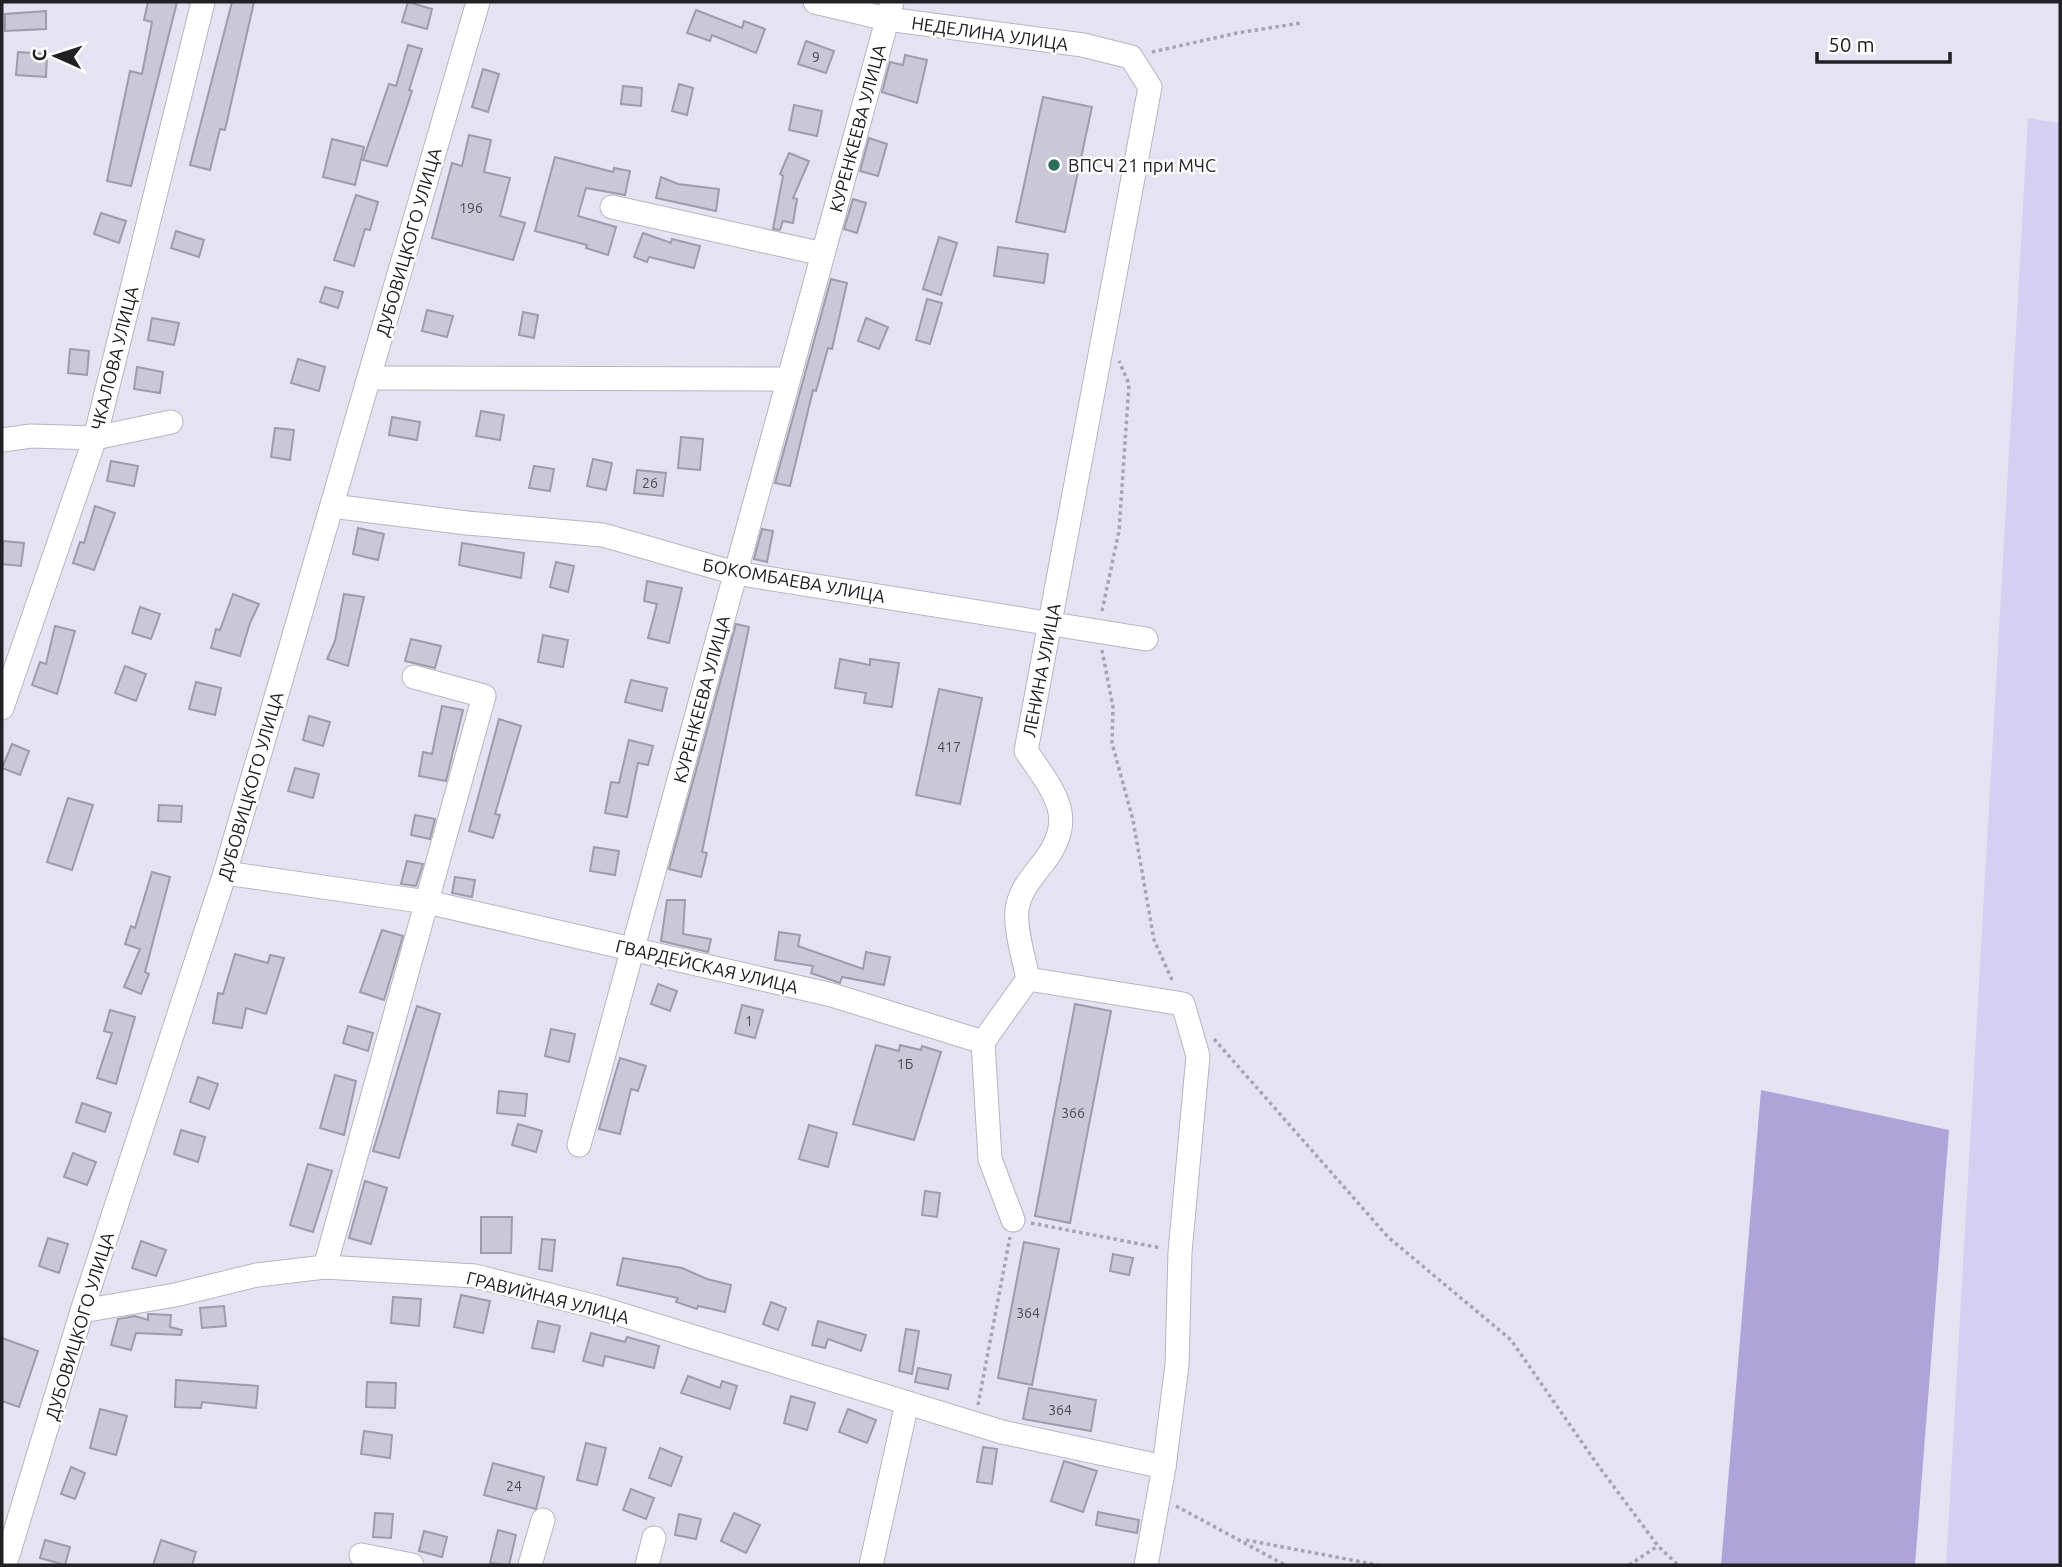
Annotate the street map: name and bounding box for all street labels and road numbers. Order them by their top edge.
street label: НЕДЕЛИНА УЛИЦА [910,12,1070,54]
street label: КУРЕНКЕЕВА УЛИЦА [825,42,889,214]
street label: ДУБОВИЦКОГО УЛИЦА [371,145,445,339]
street label: ЧКАЛОВА УЛИЦА [86,284,142,432]
street label: БОКОМБАЕВА УЛИЦА [701,554,887,606]
street label: ЛЕНИНА УЛИЦА [1018,601,1064,739]
street label: КУРЕНКЕЕВА УЛИЦА [669,613,733,785]
street label: ДУБОВИЦКОГО УЛИЦА [213,689,287,883]
street label: ГВАРДЕЙСКАЯ УЛИЦА [614,935,800,997]
street label: ДУБОВИЦКОГО УЛИЦА [41,1229,117,1422]
street label: ГРАВИЙНАЯ УЛИЦА [465,1267,632,1327]

